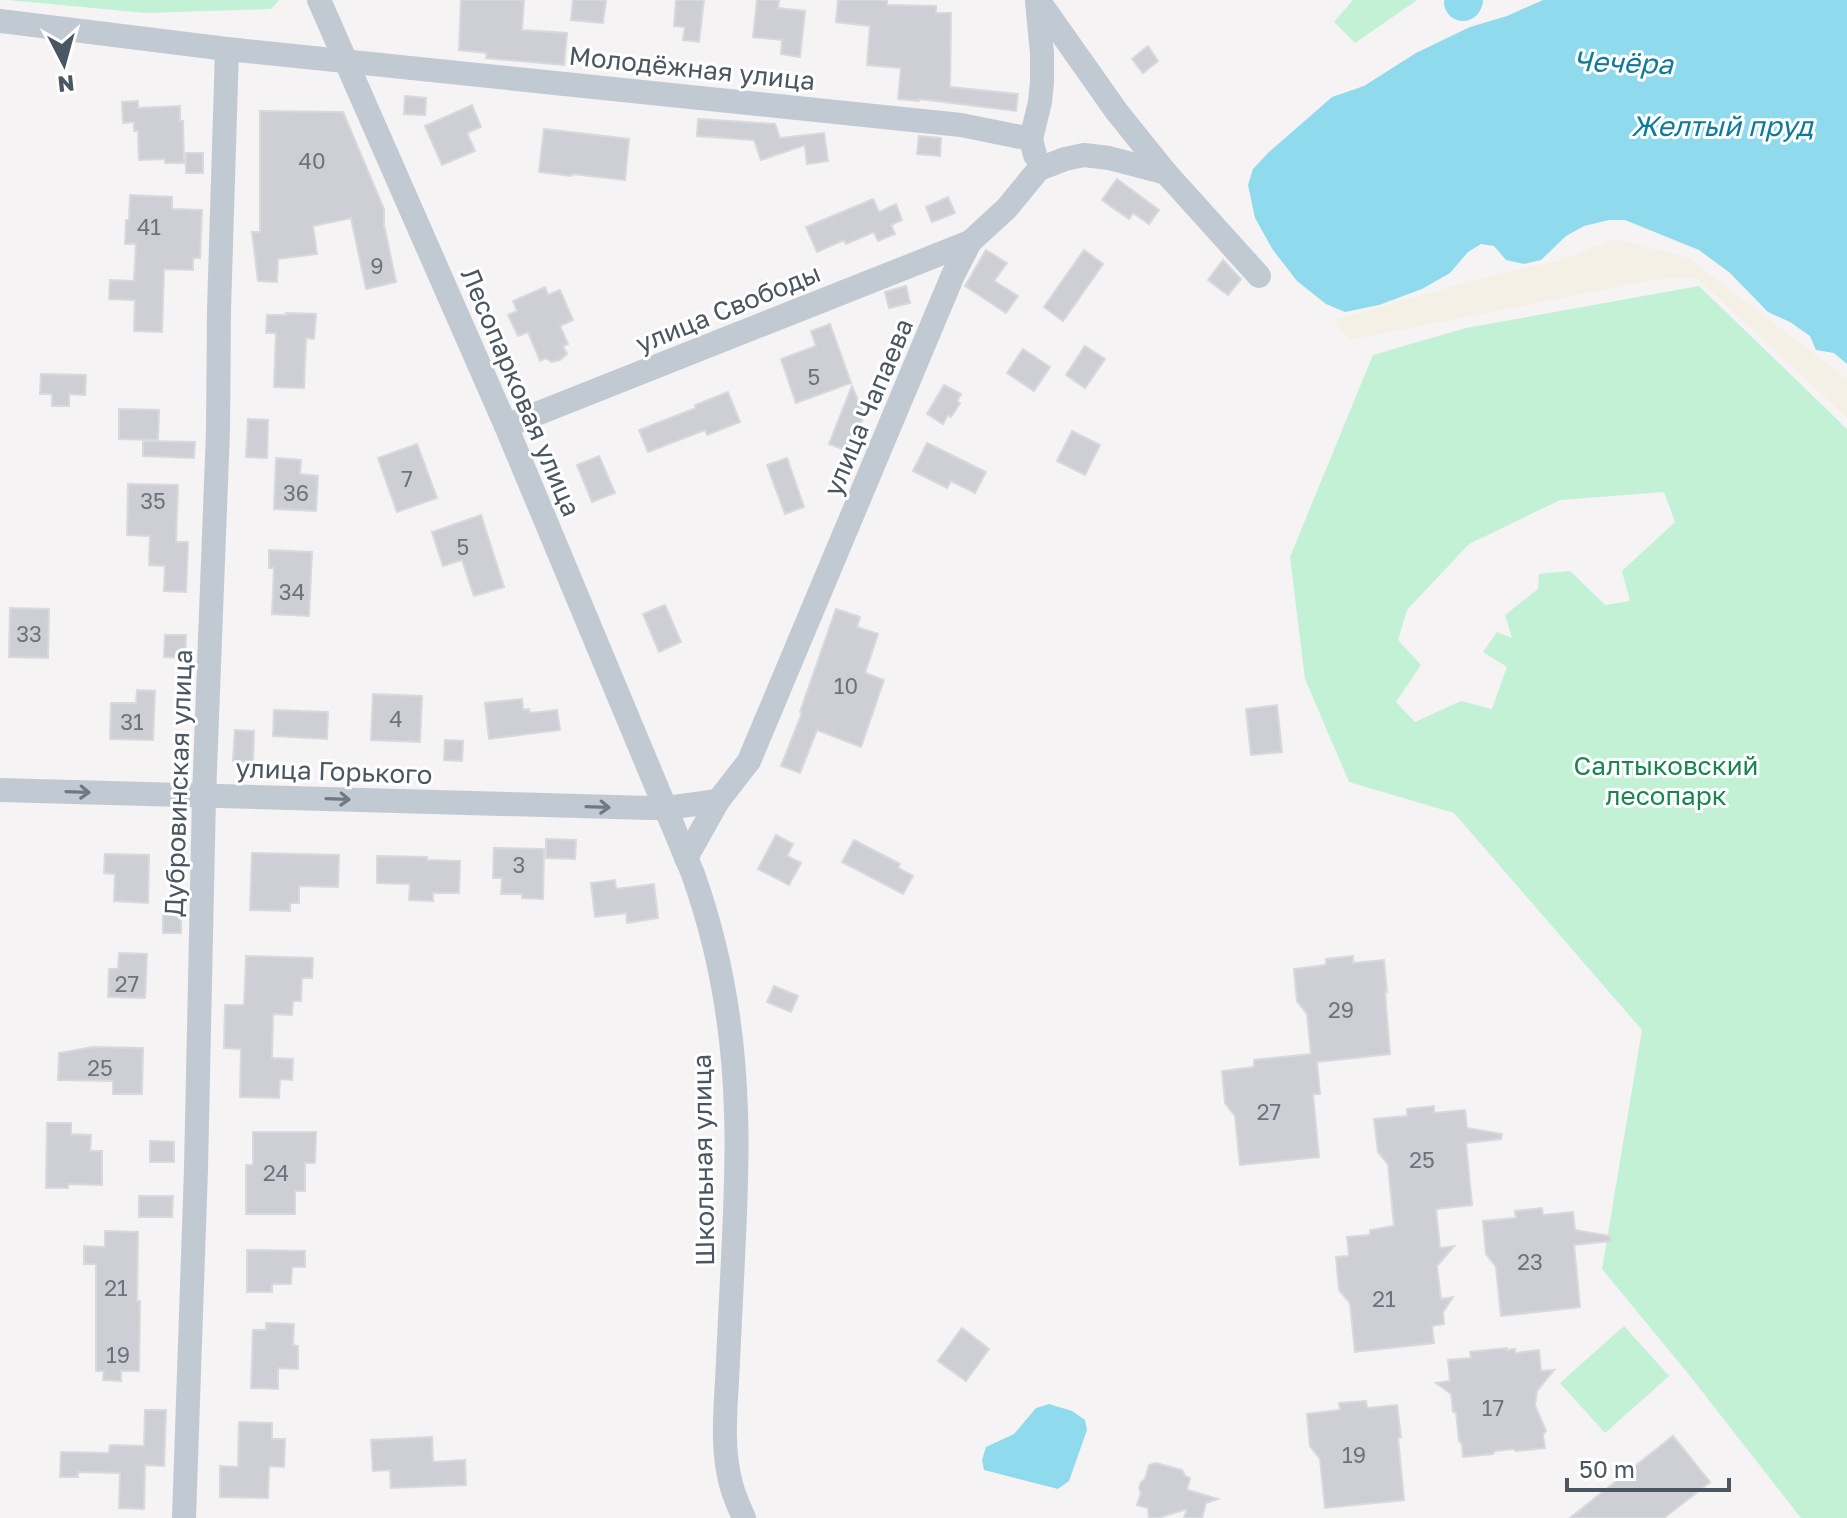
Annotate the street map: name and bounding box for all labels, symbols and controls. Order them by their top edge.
north arrow [24,24,104,104]
street label: Молодёжная улица [567,40,817,96]
water label: Чечёра [1573,44,1675,80]
text: N [56,70,76,99]
water label: Желтый пруд [1631,109,1814,142]
house number: 40 [298,147,326,174]
house number: 41 [137,213,161,240]
house number: 9 [370,252,384,279]
street label: улица Свободы [631,257,825,359]
street label: Лесопарковая улица [455,263,587,521]
street label: улица Чапаева [817,314,919,500]
house number: 5 [808,363,820,390]
house number: 7 [401,465,413,492]
house number: 36 [283,479,309,506]
house number: 35 [140,487,166,514]
house number: 5 [457,533,469,560]
house number: 34 [279,578,305,605]
house number: 33 [16,620,42,647]
street label: Дубровинская улица [158,649,198,917]
house number: 10 [834,672,858,699]
house number: 4 [389,705,403,732]
house number: 31 [120,708,144,735]
park label: Салтыковский лесопарк [1574,750,1758,811]
street label: улица Горького [235,752,433,790]
one-way arrow [64,785,91,800]
one-way arrow [324,792,351,807]
one-way arrow [584,799,611,814]
house number: 3 [513,851,525,878]
house number: 27 [115,970,139,997]
house number: 29 [1328,996,1354,1023]
house number: 25 [87,1054,113,1081]
street label: Школьная улица [686,1054,720,1266]
house number: 27 [1257,1098,1281,1125]
house number: 25 [1409,1146,1435,1173]
house number: 24 [263,1159,289,1186]
house number: 23 [1517,1248,1543,1275]
house number: 21 [104,1274,128,1301]
house number: 21 [1372,1285,1396,1312]
house number: 19 [106,1341,130,1368]
house number: 17 [1482,1394,1504,1421]
house number: 19 [1342,1441,1366,1468]
scale bar [1567,1442,1729,1492]
text: 50 m [1579,1454,1635,1483]

